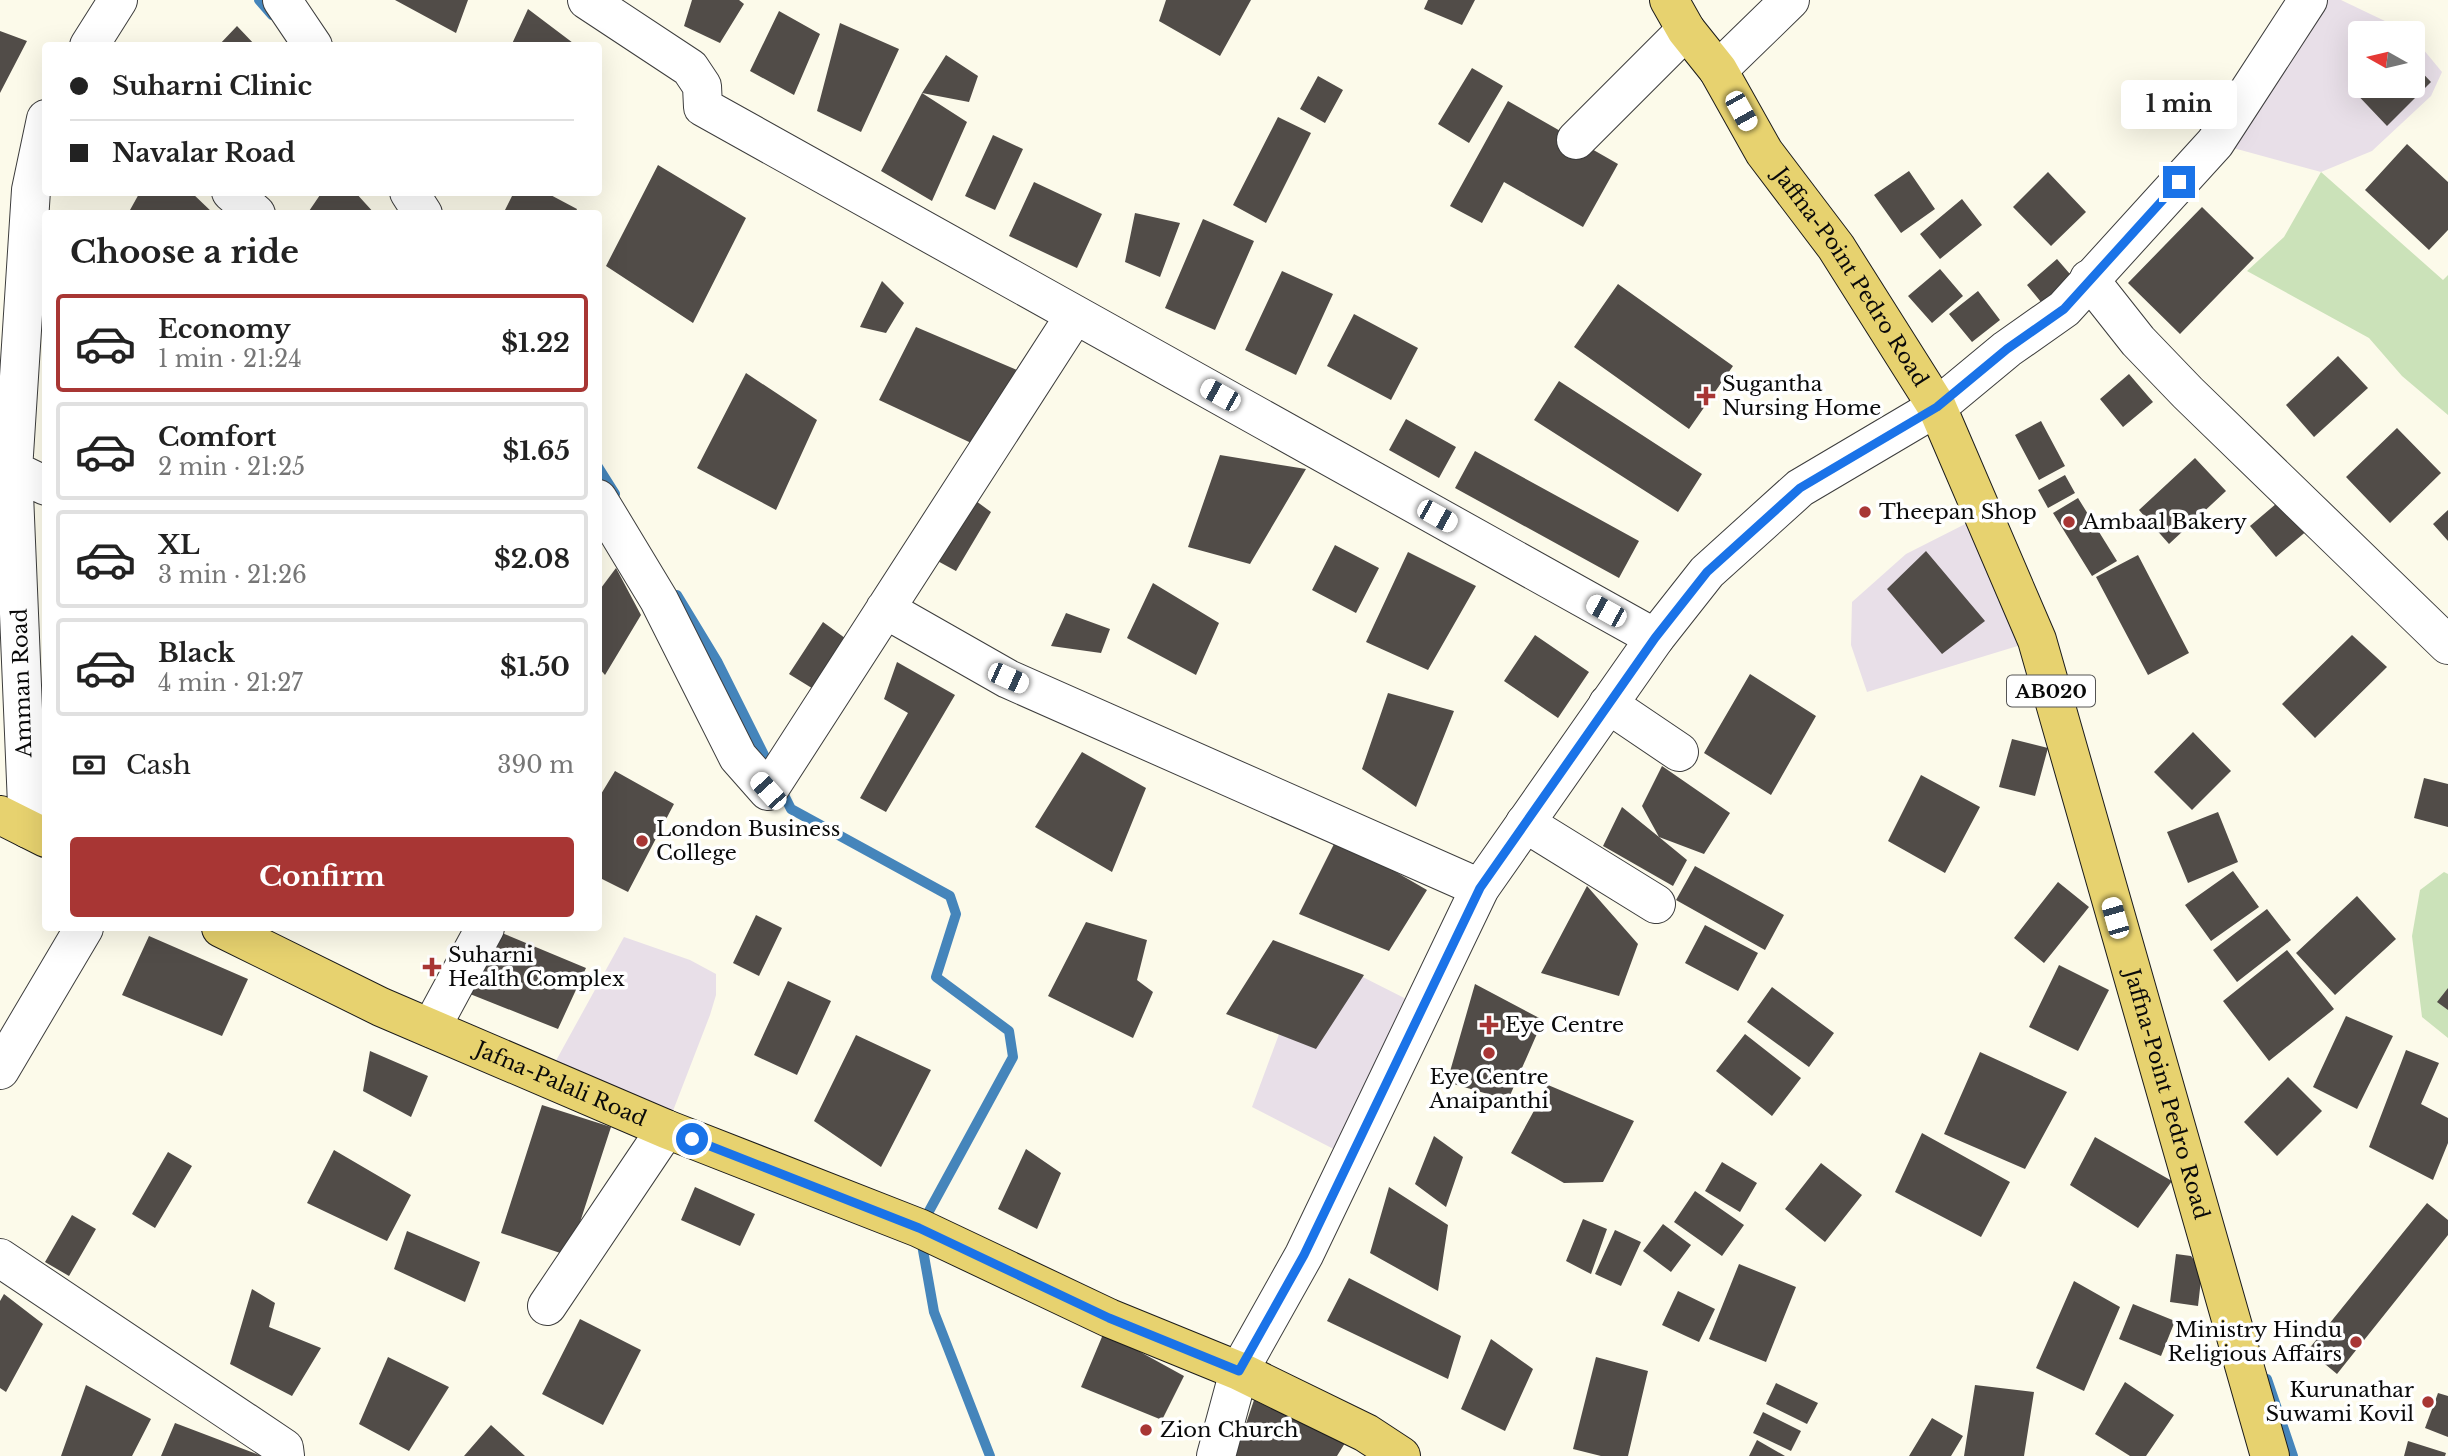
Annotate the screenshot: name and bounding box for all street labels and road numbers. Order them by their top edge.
street label: Jaffna-Point Pedro Road [1766,160,1934,391]
street label: Amman Road [6,608,38,759]
road number: AB020 [2007,676,2095,706]
street label: Jaffna-Point Pedro Road [2118,963,2215,1222]
street label: Jafna-Palali Road [468,1035,650,1132]

